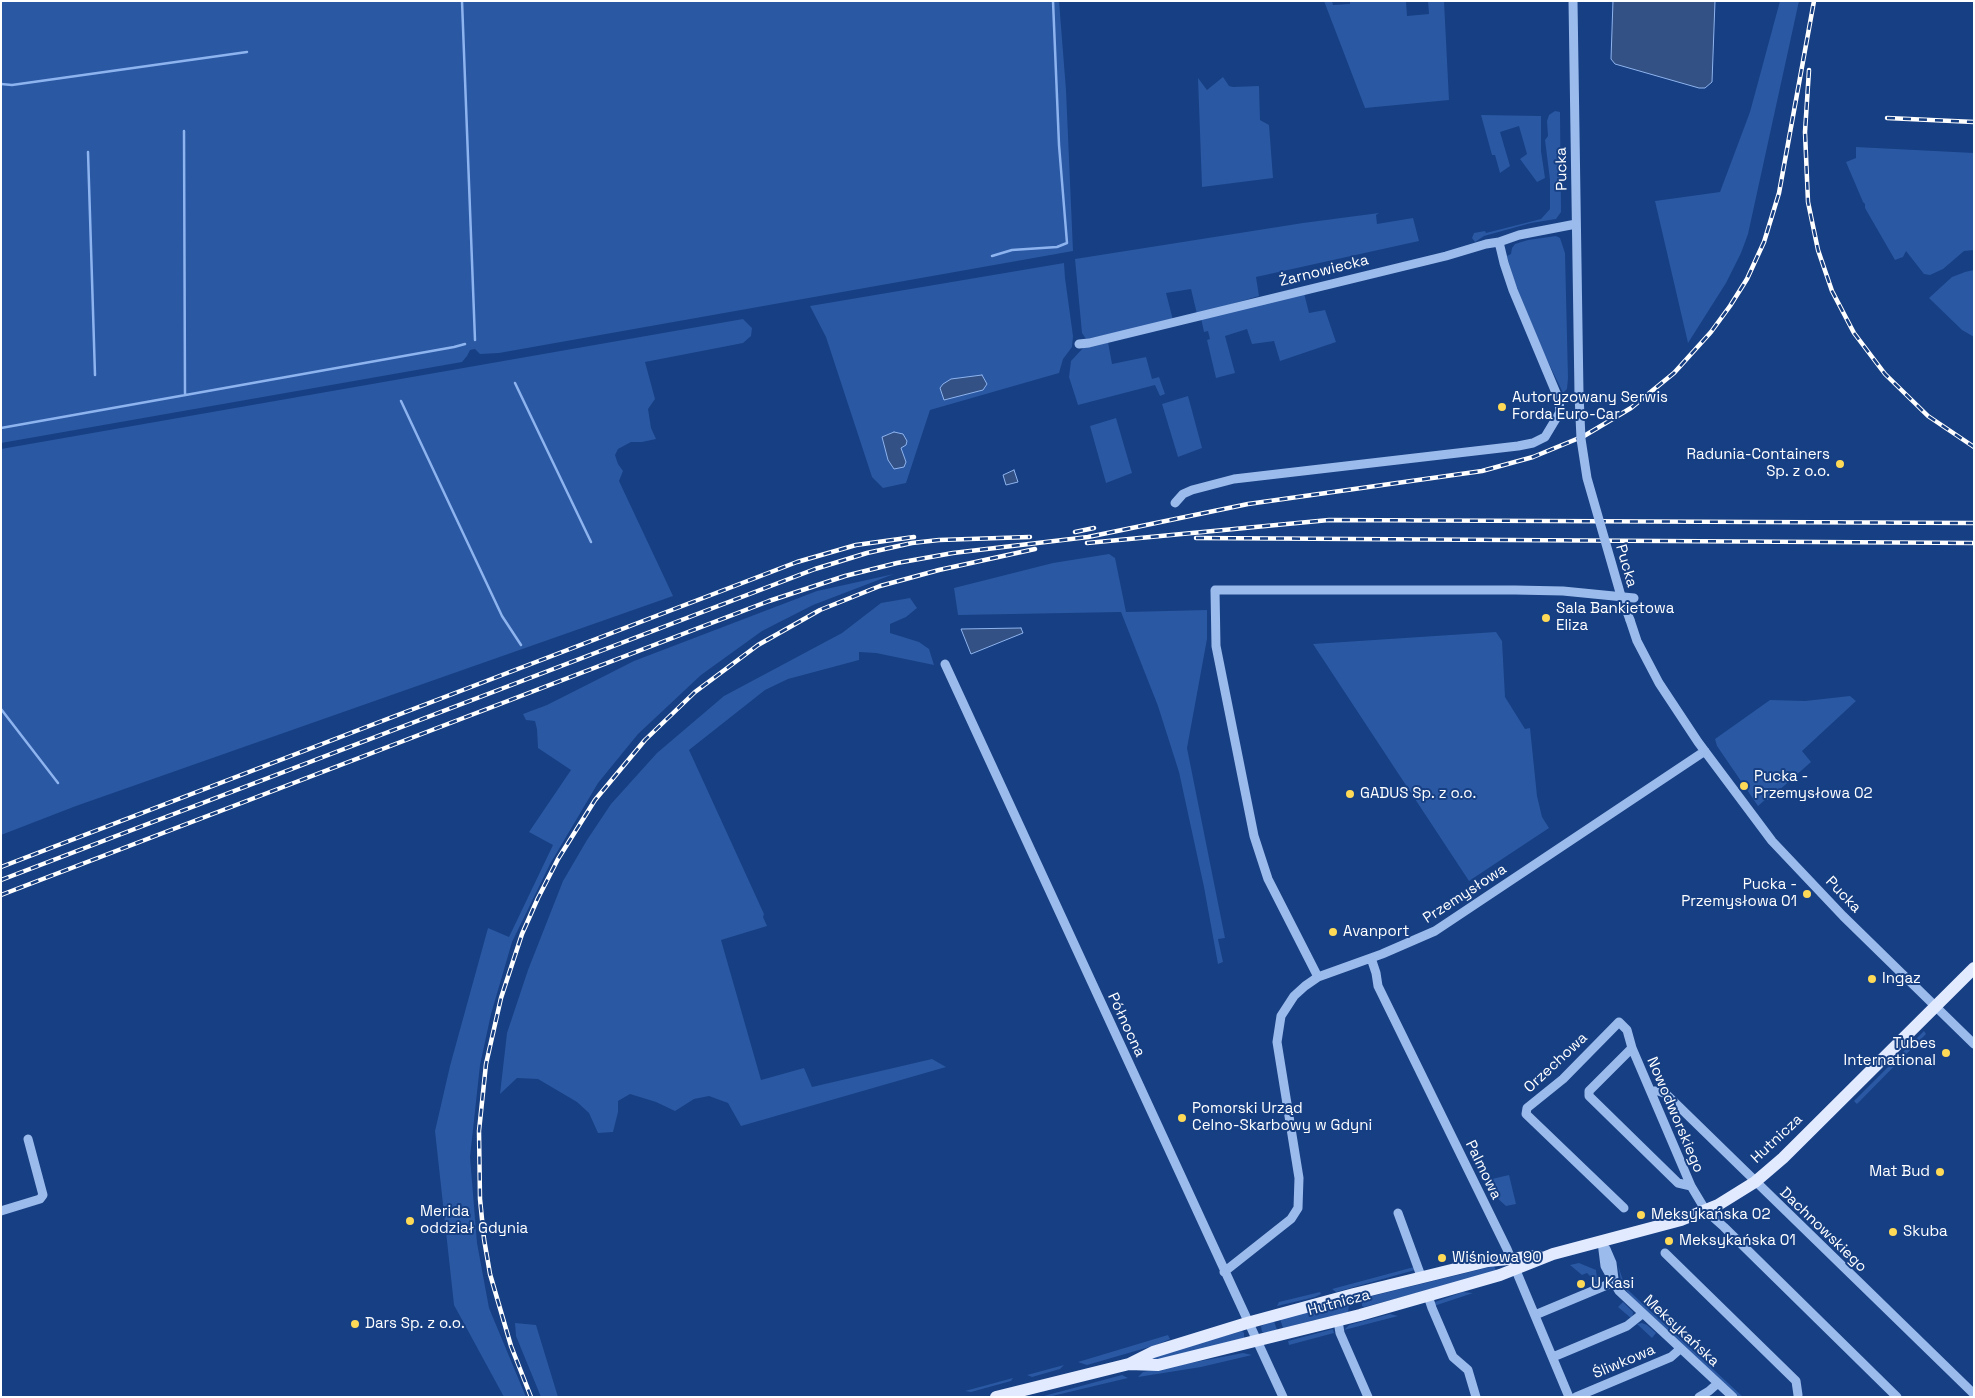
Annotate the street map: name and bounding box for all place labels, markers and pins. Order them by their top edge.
place label: Autoryzowany Serwis Forda Euro-Car [1512,389,1668,424]
marker: Autoryzowany Serwis Forda Euro-Car [1496,401,1508,413]
place label: Radunia-Containers Sp. z o.o. [1687,446,1830,481]
marker: Radunia-Containers Sp. z o.o. [1834,458,1846,470]
place label: Sala Bankietowa Eliza [1556,600,1674,635]
marker: Sala Bankietowa Eliza [1540,612,1552,624]
place label: Pucka - Przemysłowa 02 [1754,768,1873,803]
marker: Pucka - Przemysłowa 02 [1738,780,1750,792]
place label: GADUS Sp. z o.o. [1360,785,1476,803]
marker: GADUS Sp. z o.o. [1344,788,1356,800]
place label: Pucka - Przemysłowa 01 [1681,876,1797,911]
marker: Pucka - Przemysłowa 01 [1801,888,1813,900]
place label: Avanport [1343,923,1409,941]
marker: Avanport [1327,926,1339,938]
place label: Ingaz [1882,970,1921,988]
marker: Ingaz [1866,973,1878,985]
place label: Tubes International [1844,1035,1936,1070]
marker: Tubes International [1940,1047,1952,1059]
place label: Pomorski Urząd Celno-Skarbowy w Gdyni [1192,1100,1372,1135]
marker: Pomorski Urząd Celno-Skarbowy w Gdyni [1176,1112,1188,1124]
place label: Mat Bud [1869,1163,1930,1181]
marker: Mat Bud [1934,1166,1946,1178]
place label: Merida oddział Gdynia [420,1203,528,1238]
place label: Meksykańska 02 [1651,1206,1770,1224]
marker: Meksykańska 02 [1635,1209,1647,1221]
marker: Merida oddział Gdynia [404,1215,416,1227]
place label: Skuba [1903,1223,1948,1241]
marker: Skuba [1887,1226,1899,1238]
place label: Meksykańska 01 [1679,1232,1796,1250]
marker: Meksykańska 01 [1663,1235,1675,1247]
place label: Wiśniowa 90 [1452,1249,1542,1267]
marker: Wiśniowa 90 [1436,1252,1448,1264]
place label: U Kasi [1591,1275,1634,1293]
marker: U Kasi [1575,1278,1587,1290]
place label: Dars Sp. z o.o. [365,1315,465,1333]
marker: Dars Sp. z o.o. [349,1318,361,1330]

